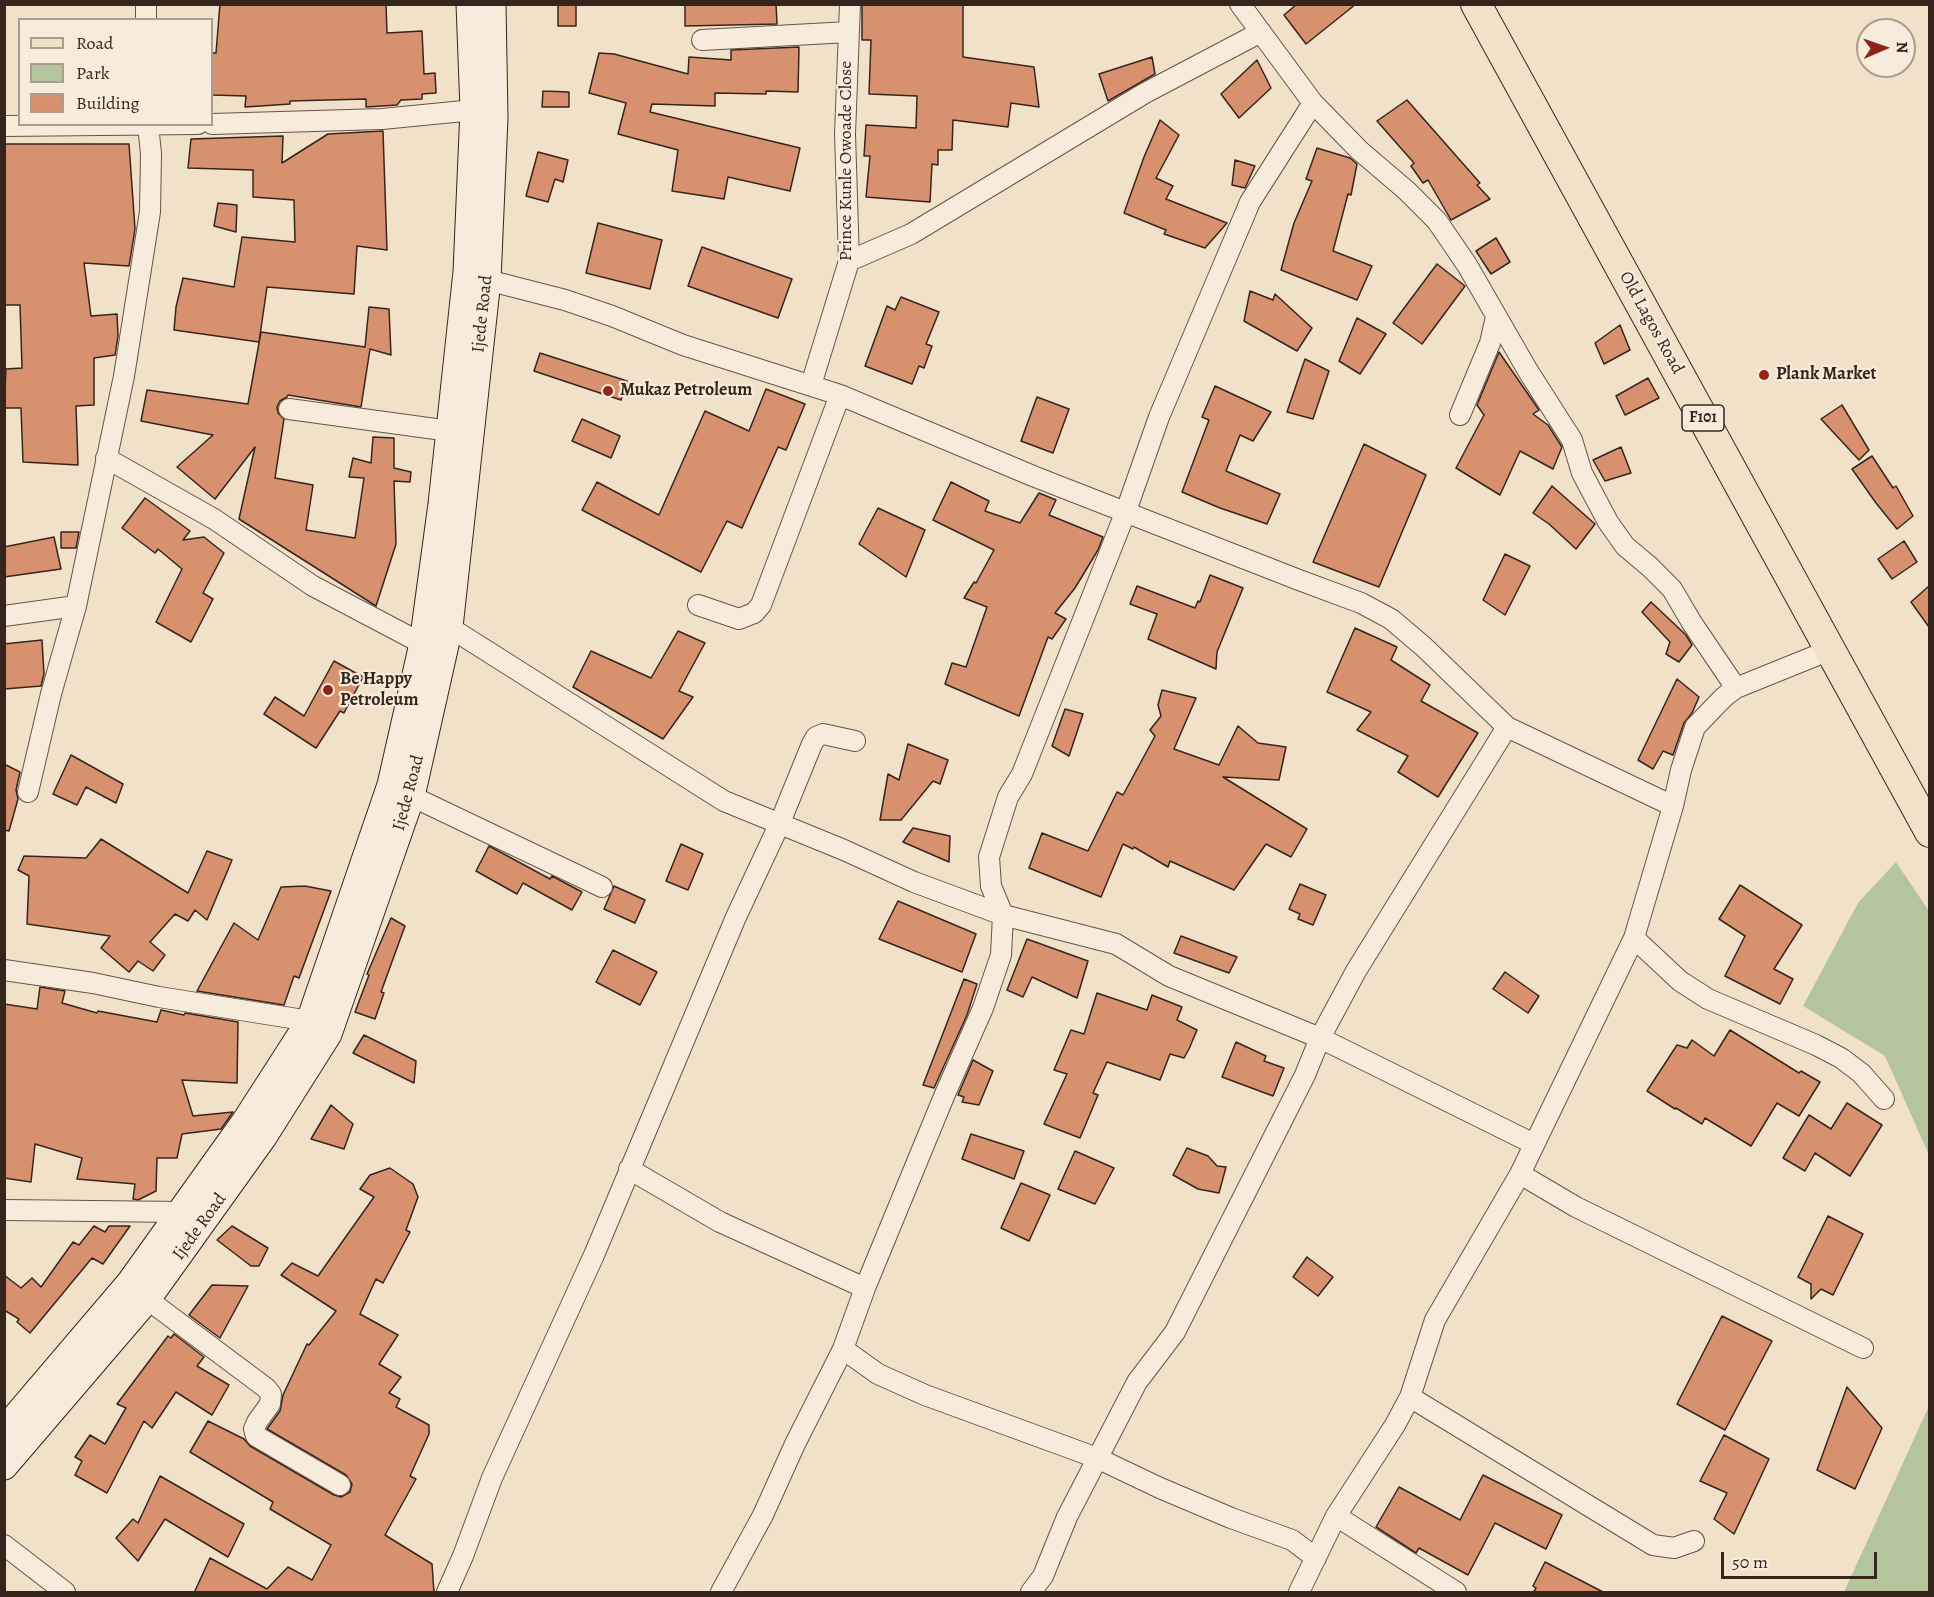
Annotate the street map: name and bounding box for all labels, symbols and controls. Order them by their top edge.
legend [18,18,213,126]
north arrow [1856,18,1916,78]
text: Road [76,31,113,55]
text: N [1891,41,1913,54]
text: Park [76,61,110,85]
street label: Prince Kunle Owoade Close [836,61,858,261]
text: Building [76,91,140,115]
street label: Old Lagos Road [1614,268,1688,378]
street label: Ijede Road [468,274,498,354]
place label: Plank Market [1776,364,1877,386]
marker: Plank Market [1757,368,1771,382]
place label: Mukaz Petroleum [620,380,752,402]
marker: Mukaz Petroleum [601,384,615,398]
road number: F101 [1682,405,1724,431]
place label: Be Happy Petroleum [340,669,419,712]
marker: Be Happy Petroleum [321,683,335,697]
street label: Ijede Road [388,753,430,833]
street label: Ijede Road [168,1189,232,1265]
scale bar [1724,1540,1880,1578]
text: 50 m [1732,1550,1768,1574]

